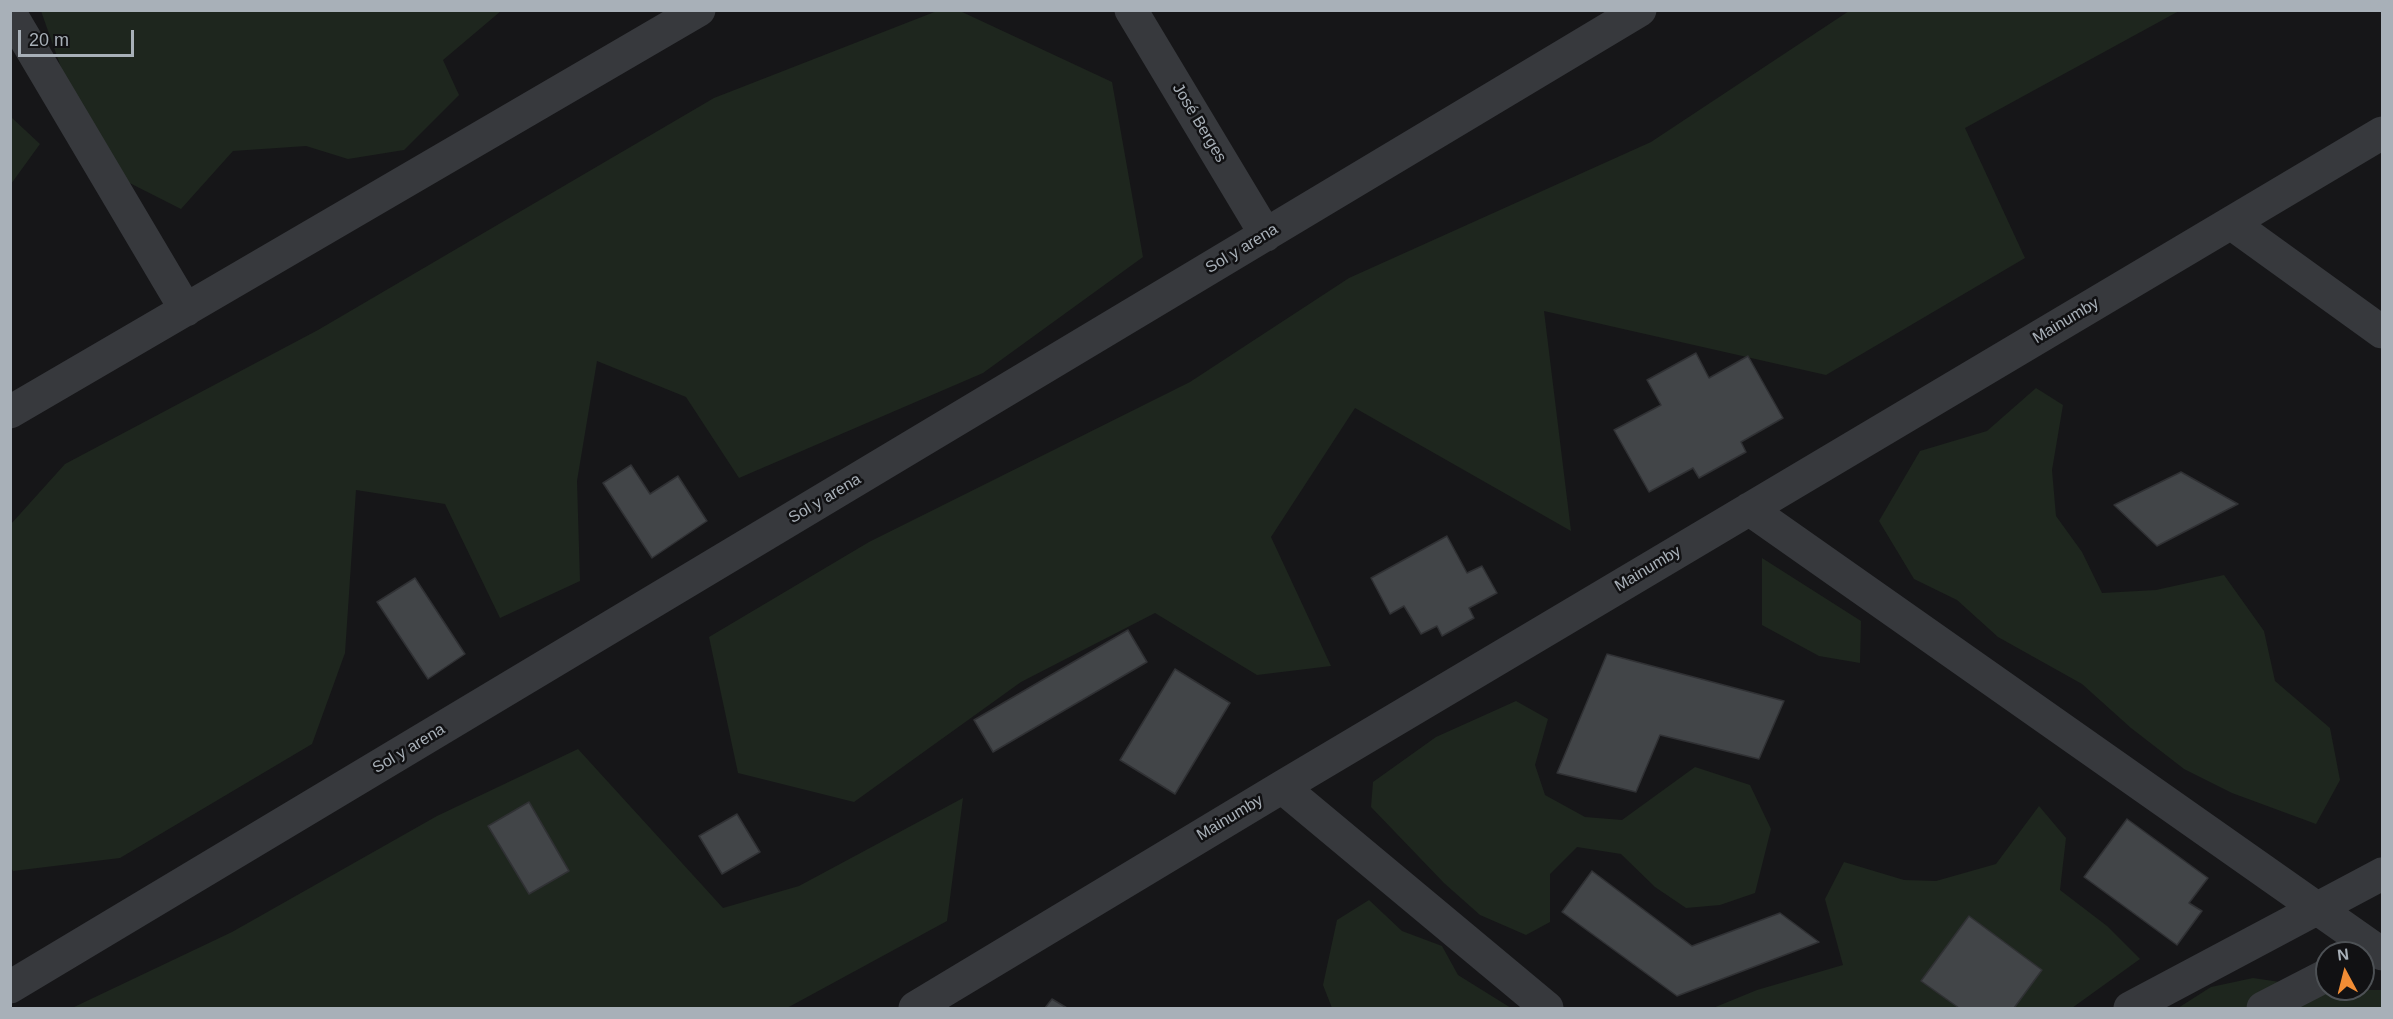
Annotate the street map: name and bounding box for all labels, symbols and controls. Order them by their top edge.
scale bar [21,18,136,56]
text: 20 m [29,30,69,50]
street label: José Berges [1168,80,1230,166]
street label: Sol y arena [1202,220,1282,278]
street label: Mainumby [2029,294,2103,348]
street label: Sol y arena [785,470,865,528]
street label: Mainumby [1611,542,1685,596]
street label: Sol y arena [369,720,449,778]
street label: Mainumby [1193,791,1267,845]
north arrow [2315,941,2375,1001]
text: N [2336,945,2350,964]

